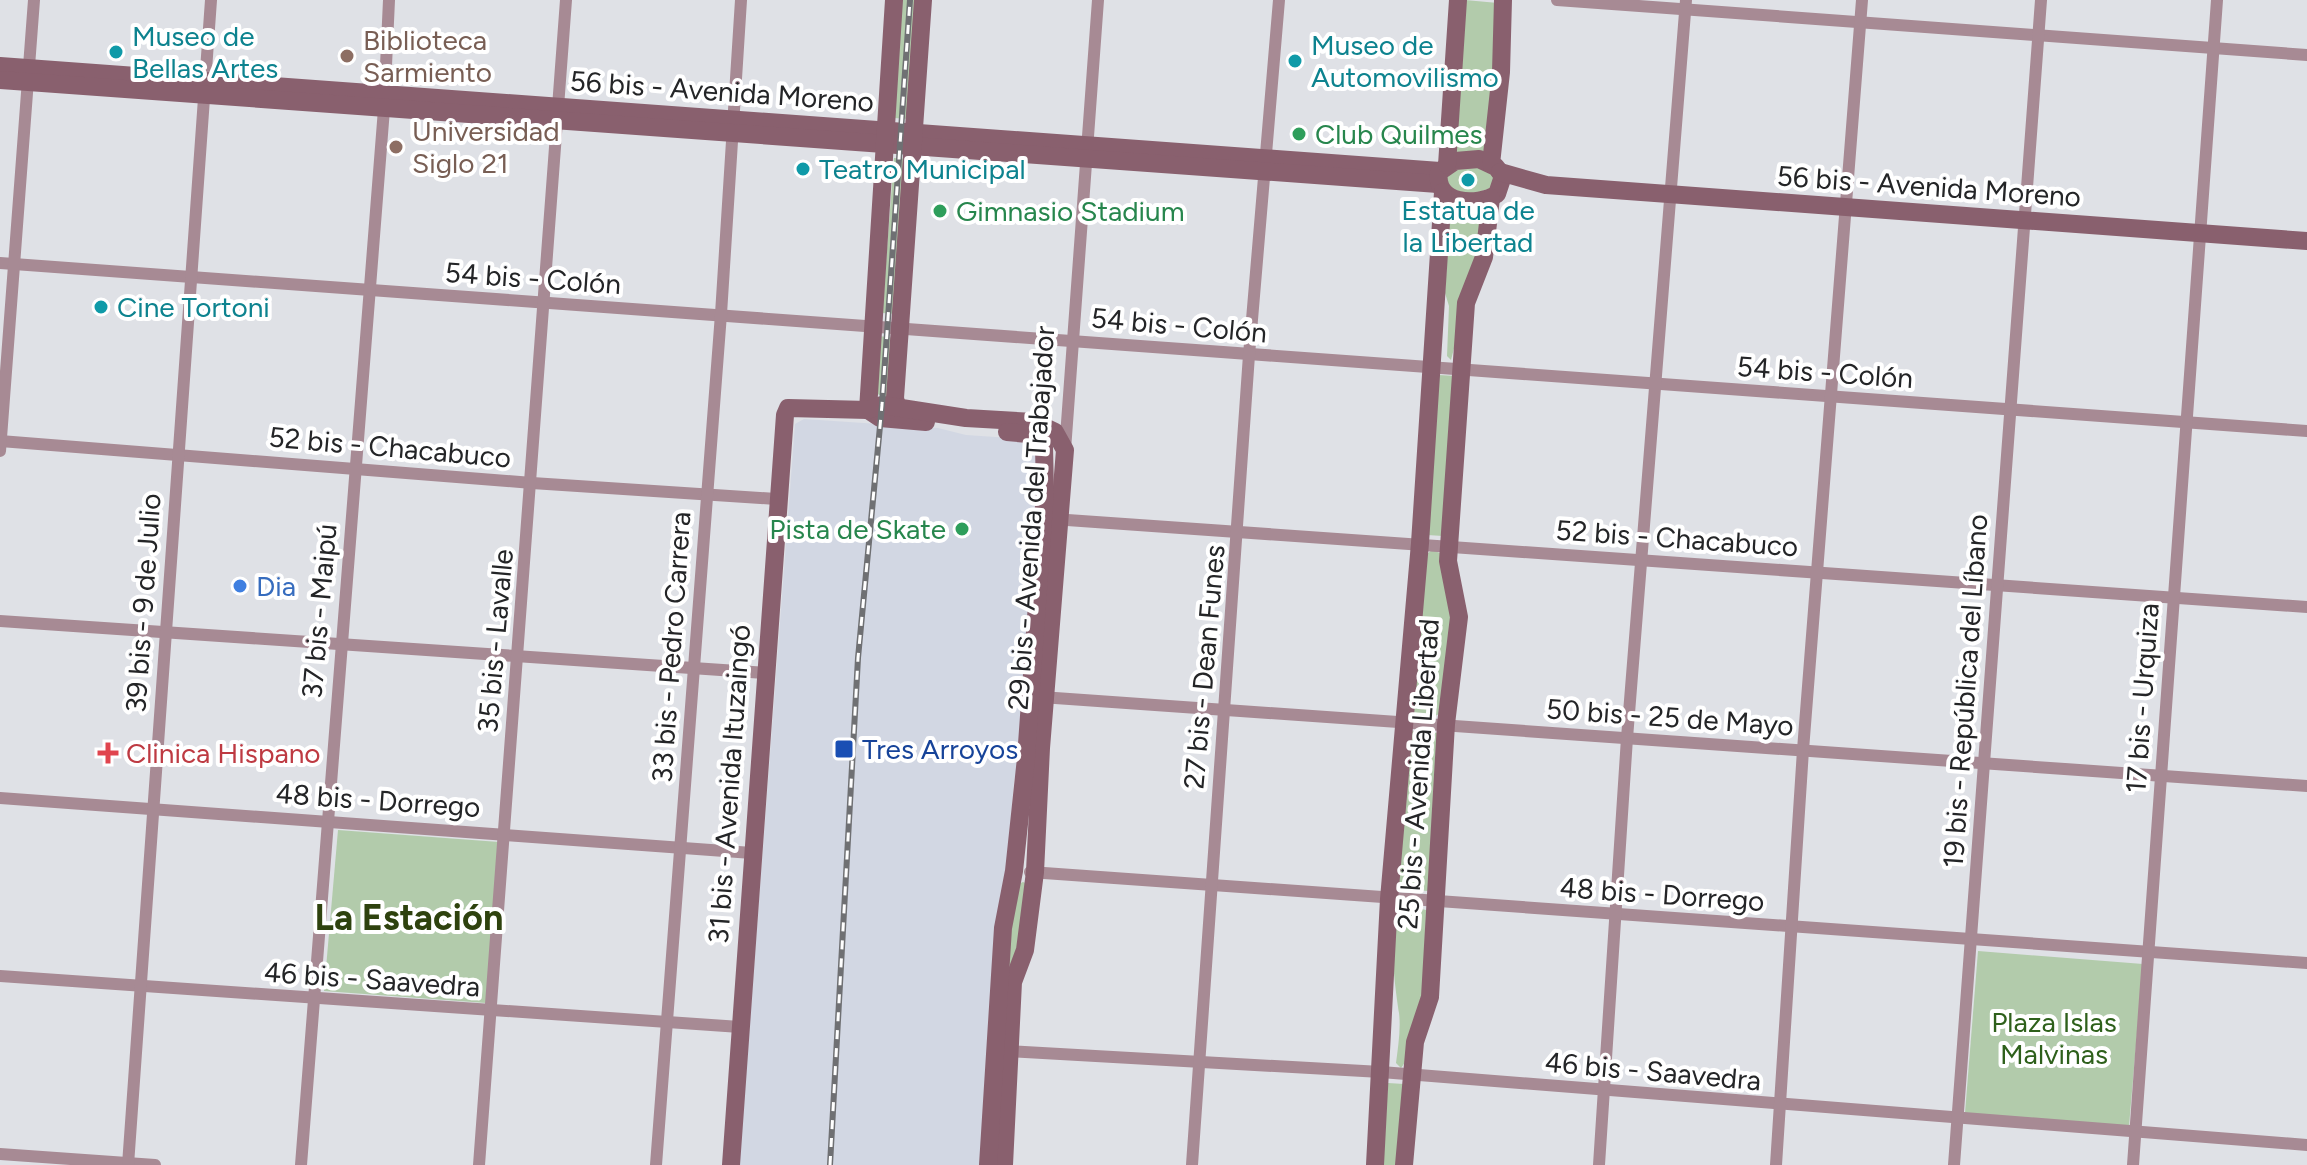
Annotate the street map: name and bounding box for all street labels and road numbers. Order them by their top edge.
street label: 56 bis - Avenida Moreno [569,63,875,119]
street label: 56 bis - Avenida Moreno [1776,158,2082,214]
street label: 54 bis - Colón [444,255,622,301]
street label: 54 bis - Colón [1090,300,1268,350]
street label: 29 bis - Avenida del Trabajador [1001,324,1061,711]
street label: 54 bis - Colón [1736,349,1914,395]
street label: 52 bis - Chacabuco [267,419,513,475]
street label: 39 bis - 9 de Julio [118,492,168,714]
street label: 33 bis - Pedro Carrera [645,510,697,784]
street label: 52 bis - Chacabuco [1555,513,1799,563]
street label: 19 bis - República del Líbano [1936,513,1994,869]
street label: 37 bis - Maipú [294,522,344,700]
street label: 27 bis - Dean Funes [1176,544,1232,790]
street label: 35 bis - Lavalle [470,548,520,734]
street label: 17 bis - Urquiza [2118,602,2166,794]
street label: 25 bis - Avenida Libertad [1390,617,1446,931]
street label: 31 bis - Avenida Ituzaingó [701,623,757,945]
street label: 50 bis - 25 de Mayo [1545,691,1795,743]
street label: 48 bis - Dorrego [274,776,482,824]
street label: 48 bis - Dorrego [1558,870,1766,918]
street label: 46 bis - Saavedra [263,954,481,1004]
street label: 46 bis - Saavedra [1544,1045,1762,1097]

